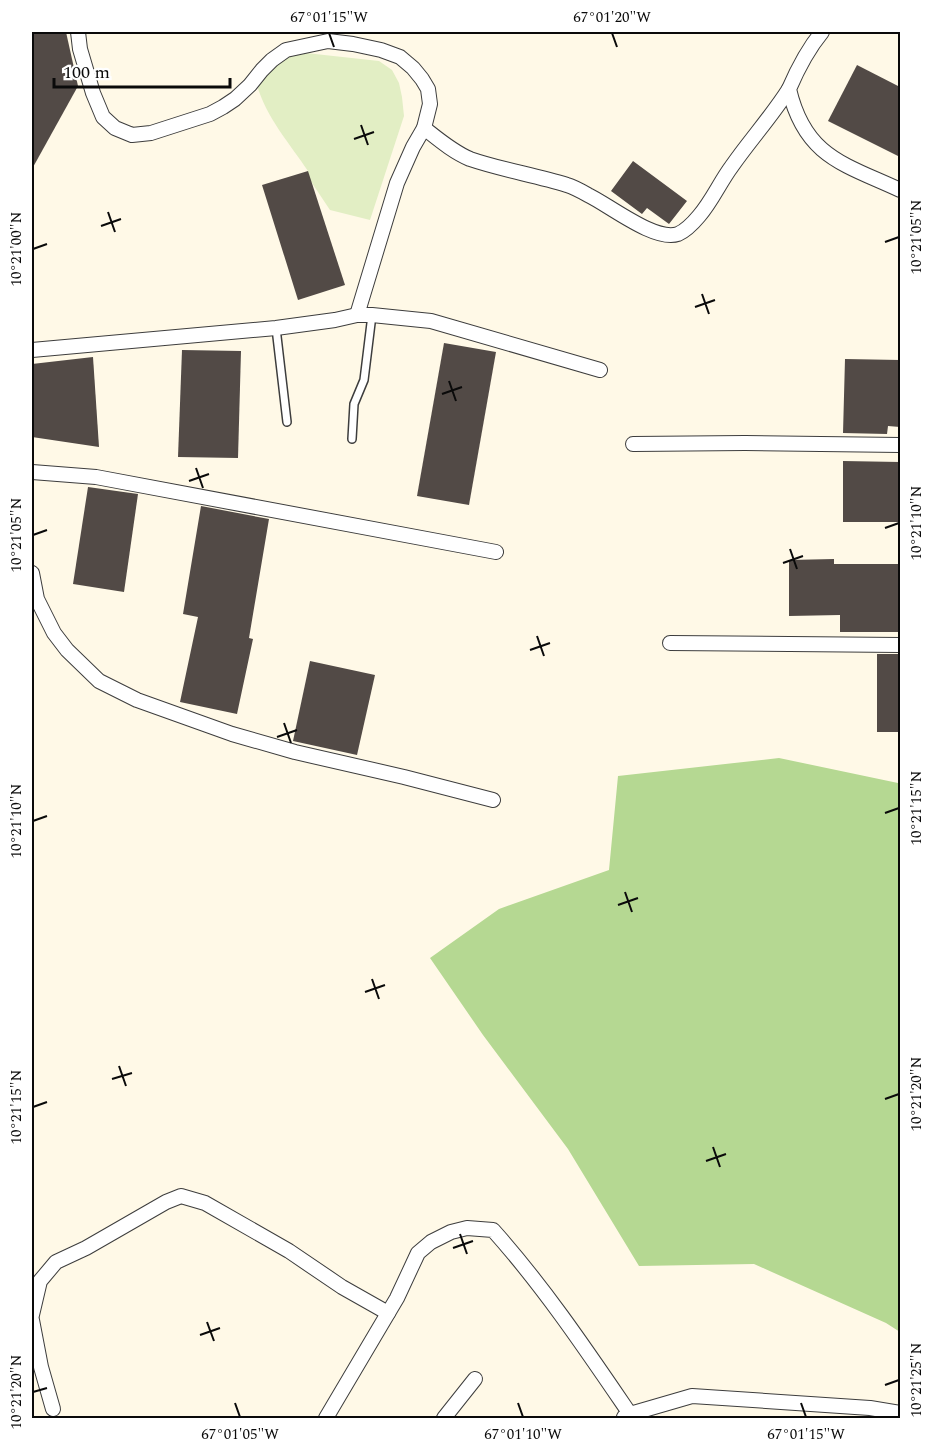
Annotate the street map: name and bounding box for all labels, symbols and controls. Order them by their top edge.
text: 67°01'15"W [290,6,368,29]
text: 67°01'20"W [573,6,651,29]
scale bar [54,51,230,89]
text: 100 m [63,59,110,86]
text: 10°21'05"N [905,199,928,275]
text: 10°21'00"N [5,211,28,287]
text: 10°21'10"N [905,485,928,561]
text: 10°21'05"N [5,497,28,573]
text: 10°21'15"N [905,770,928,846]
text: 10°21'10"N [5,783,28,859]
text: 10°21'20"N [905,1056,928,1132]
text: 10°21'15"N [5,1069,28,1145]
text: 10°21'25"N [905,1342,928,1418]
text: 10°21'20"N [5,1354,28,1430]
text: 67°01'05"W [201,1423,279,1446]
text: 67°01'10"W [484,1423,562,1446]
text: 67°01'15"W [767,1423,845,1446]

